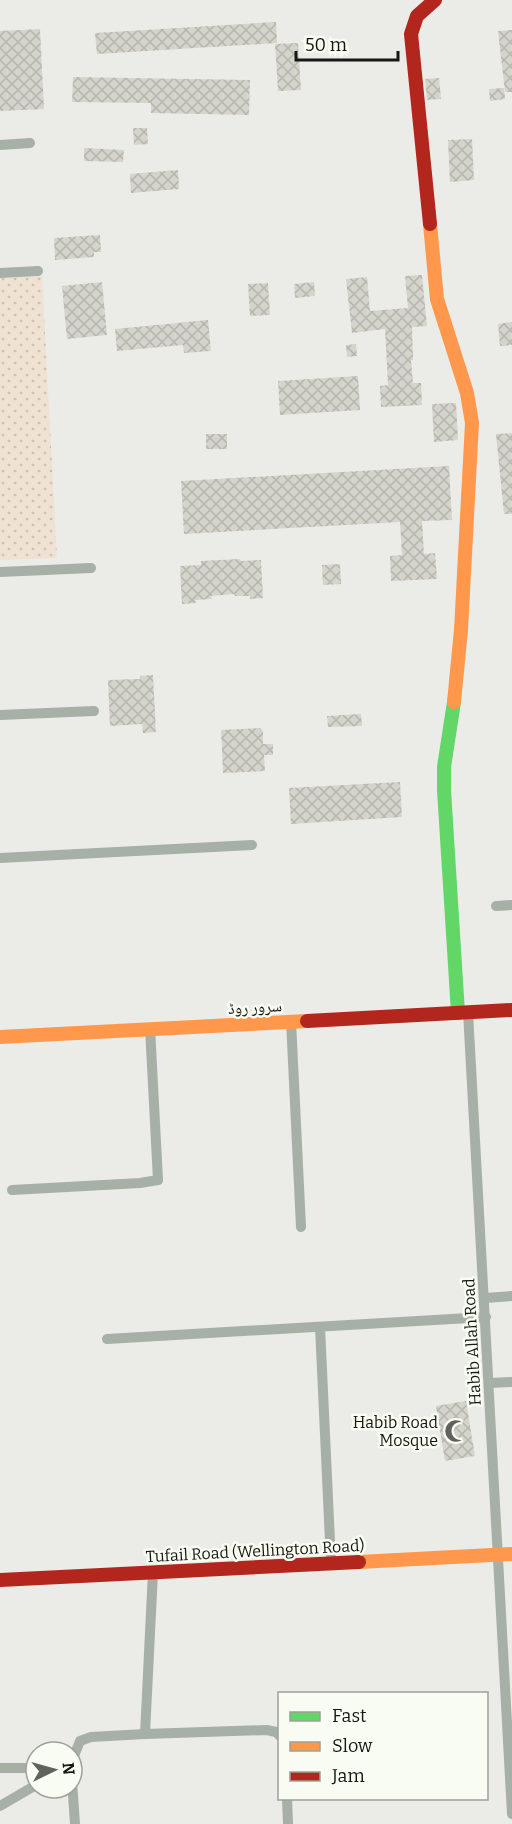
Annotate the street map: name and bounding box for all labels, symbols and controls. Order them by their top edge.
scale bar [296,24,398,62]
text: 50 m [305,34,347,56]
street label: سرور روڈ [227,996,283,1018]
street label: Habib Allah Road [459,1277,485,1406]
place label: Habib Road Mosque [353,1413,439,1450]
mosque icon: Habib Road Mosque [443,1418,469,1444]
street label: Tufail Road (Wellington Road) [145,1536,365,1566]
legend [278,1692,488,1800]
text: Fast [332,1705,367,1727]
text: Slow [332,1735,373,1757]
north arrow [24,1740,84,1800]
text: N [58,1762,78,1776]
text: Jam [331,1765,365,1787]

